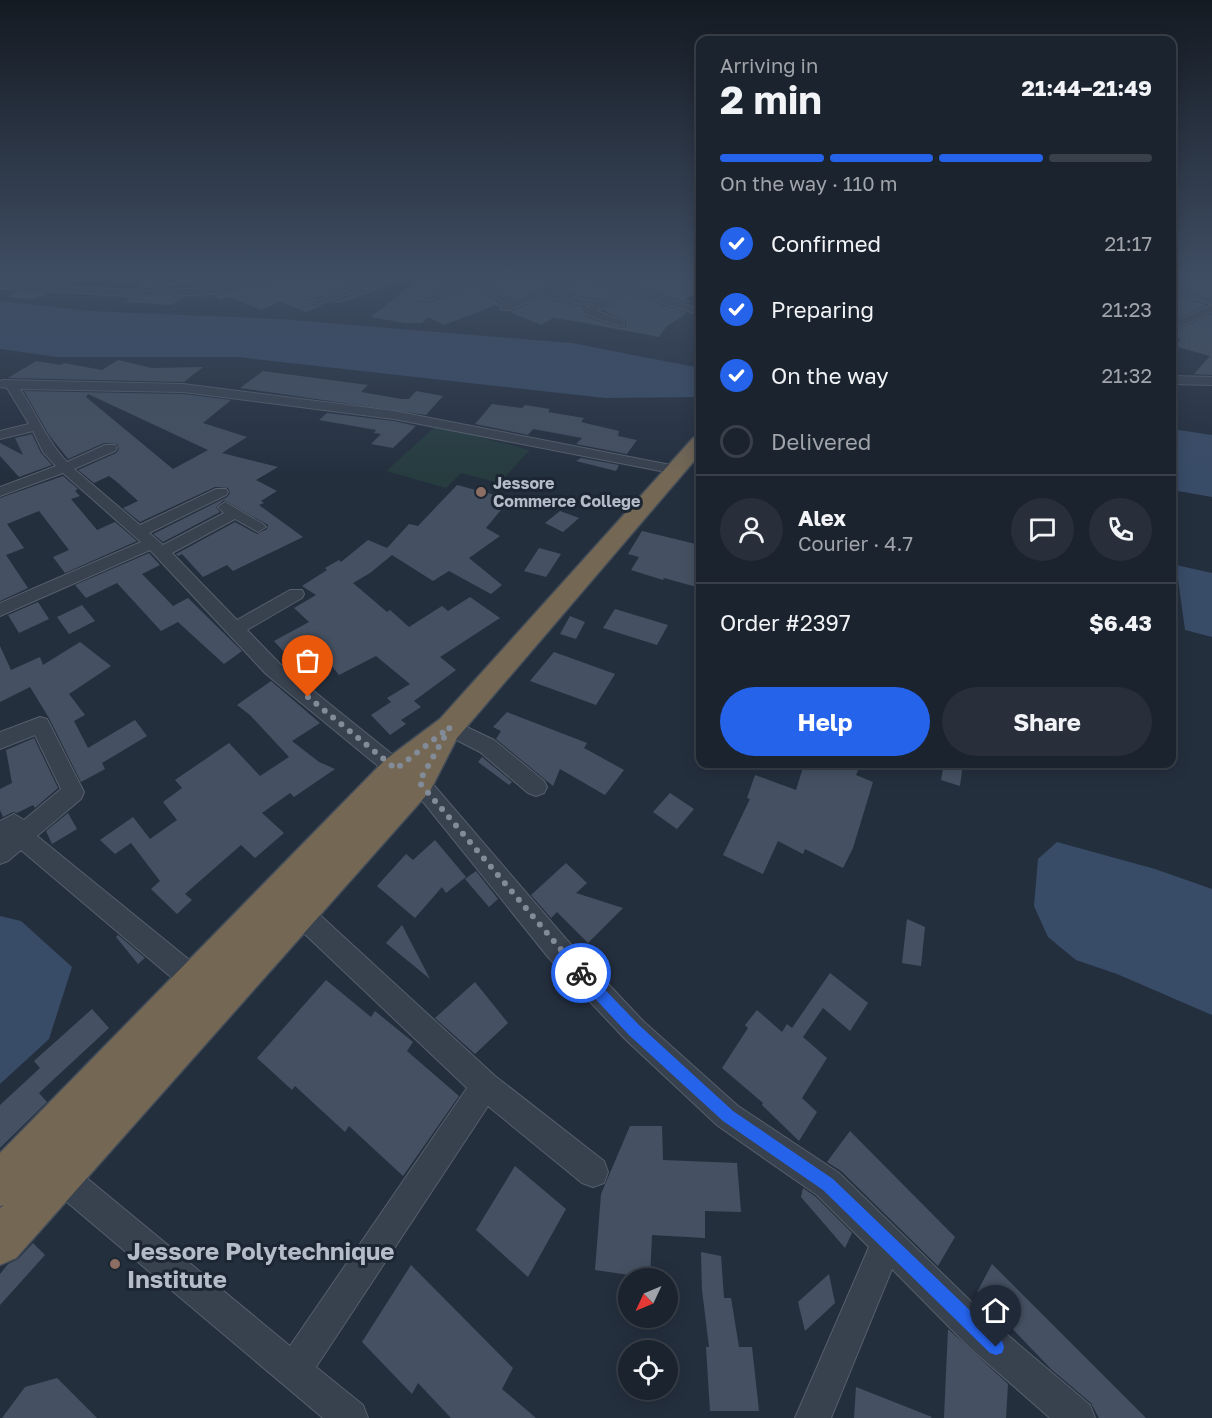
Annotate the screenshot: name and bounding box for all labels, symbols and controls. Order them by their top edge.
text: Arriving in [720,53,818,77]
text: 21:44–21:49 [1022,74,1152,101]
text: 2 min [720,76,822,123]
text: On the way · 110 m [720,171,897,195]
icon: check [720,227,753,260]
text: Confirmed [771,230,881,257]
text: 21:17 [1104,231,1152,255]
icon: check [720,293,753,326]
text: Preparing [771,296,874,323]
text: 21:23 [1101,297,1152,321]
icon: check [720,359,753,392]
text: On the way [771,362,889,389]
text: 21:32 [1101,363,1152,387]
text: Delivered [771,428,871,455]
place label: Jessore Commerce College [493,473,640,511]
marker: Jessore Commerce College [474,485,488,499]
button: person [720,498,783,561]
button: chat [1011,498,1074,561]
button: phone [1089,498,1152,561]
text: Alex [798,504,846,531]
text: Courier · 4.7 [798,531,913,555]
text: Order #2397 [720,609,851,636]
text: $6.43 [1089,609,1152,636]
pin [282,635,333,697]
icon: bag [291,644,324,677]
button: Help [720,687,930,756]
button: Share [942,687,1152,756]
courier [551,943,611,1003]
icon: bike [565,957,598,990]
place label: Jessore Polytechnique Institute [127,1236,394,1293]
marker: Jessore Polytechnique Institute [108,1257,122,1271]
north arrow [618,1268,678,1328]
map controls [618,1268,678,1400]
pin [970,1285,1021,1347]
icon: home [979,1294,1012,1327]
button: locate [618,1340,678,1400]

